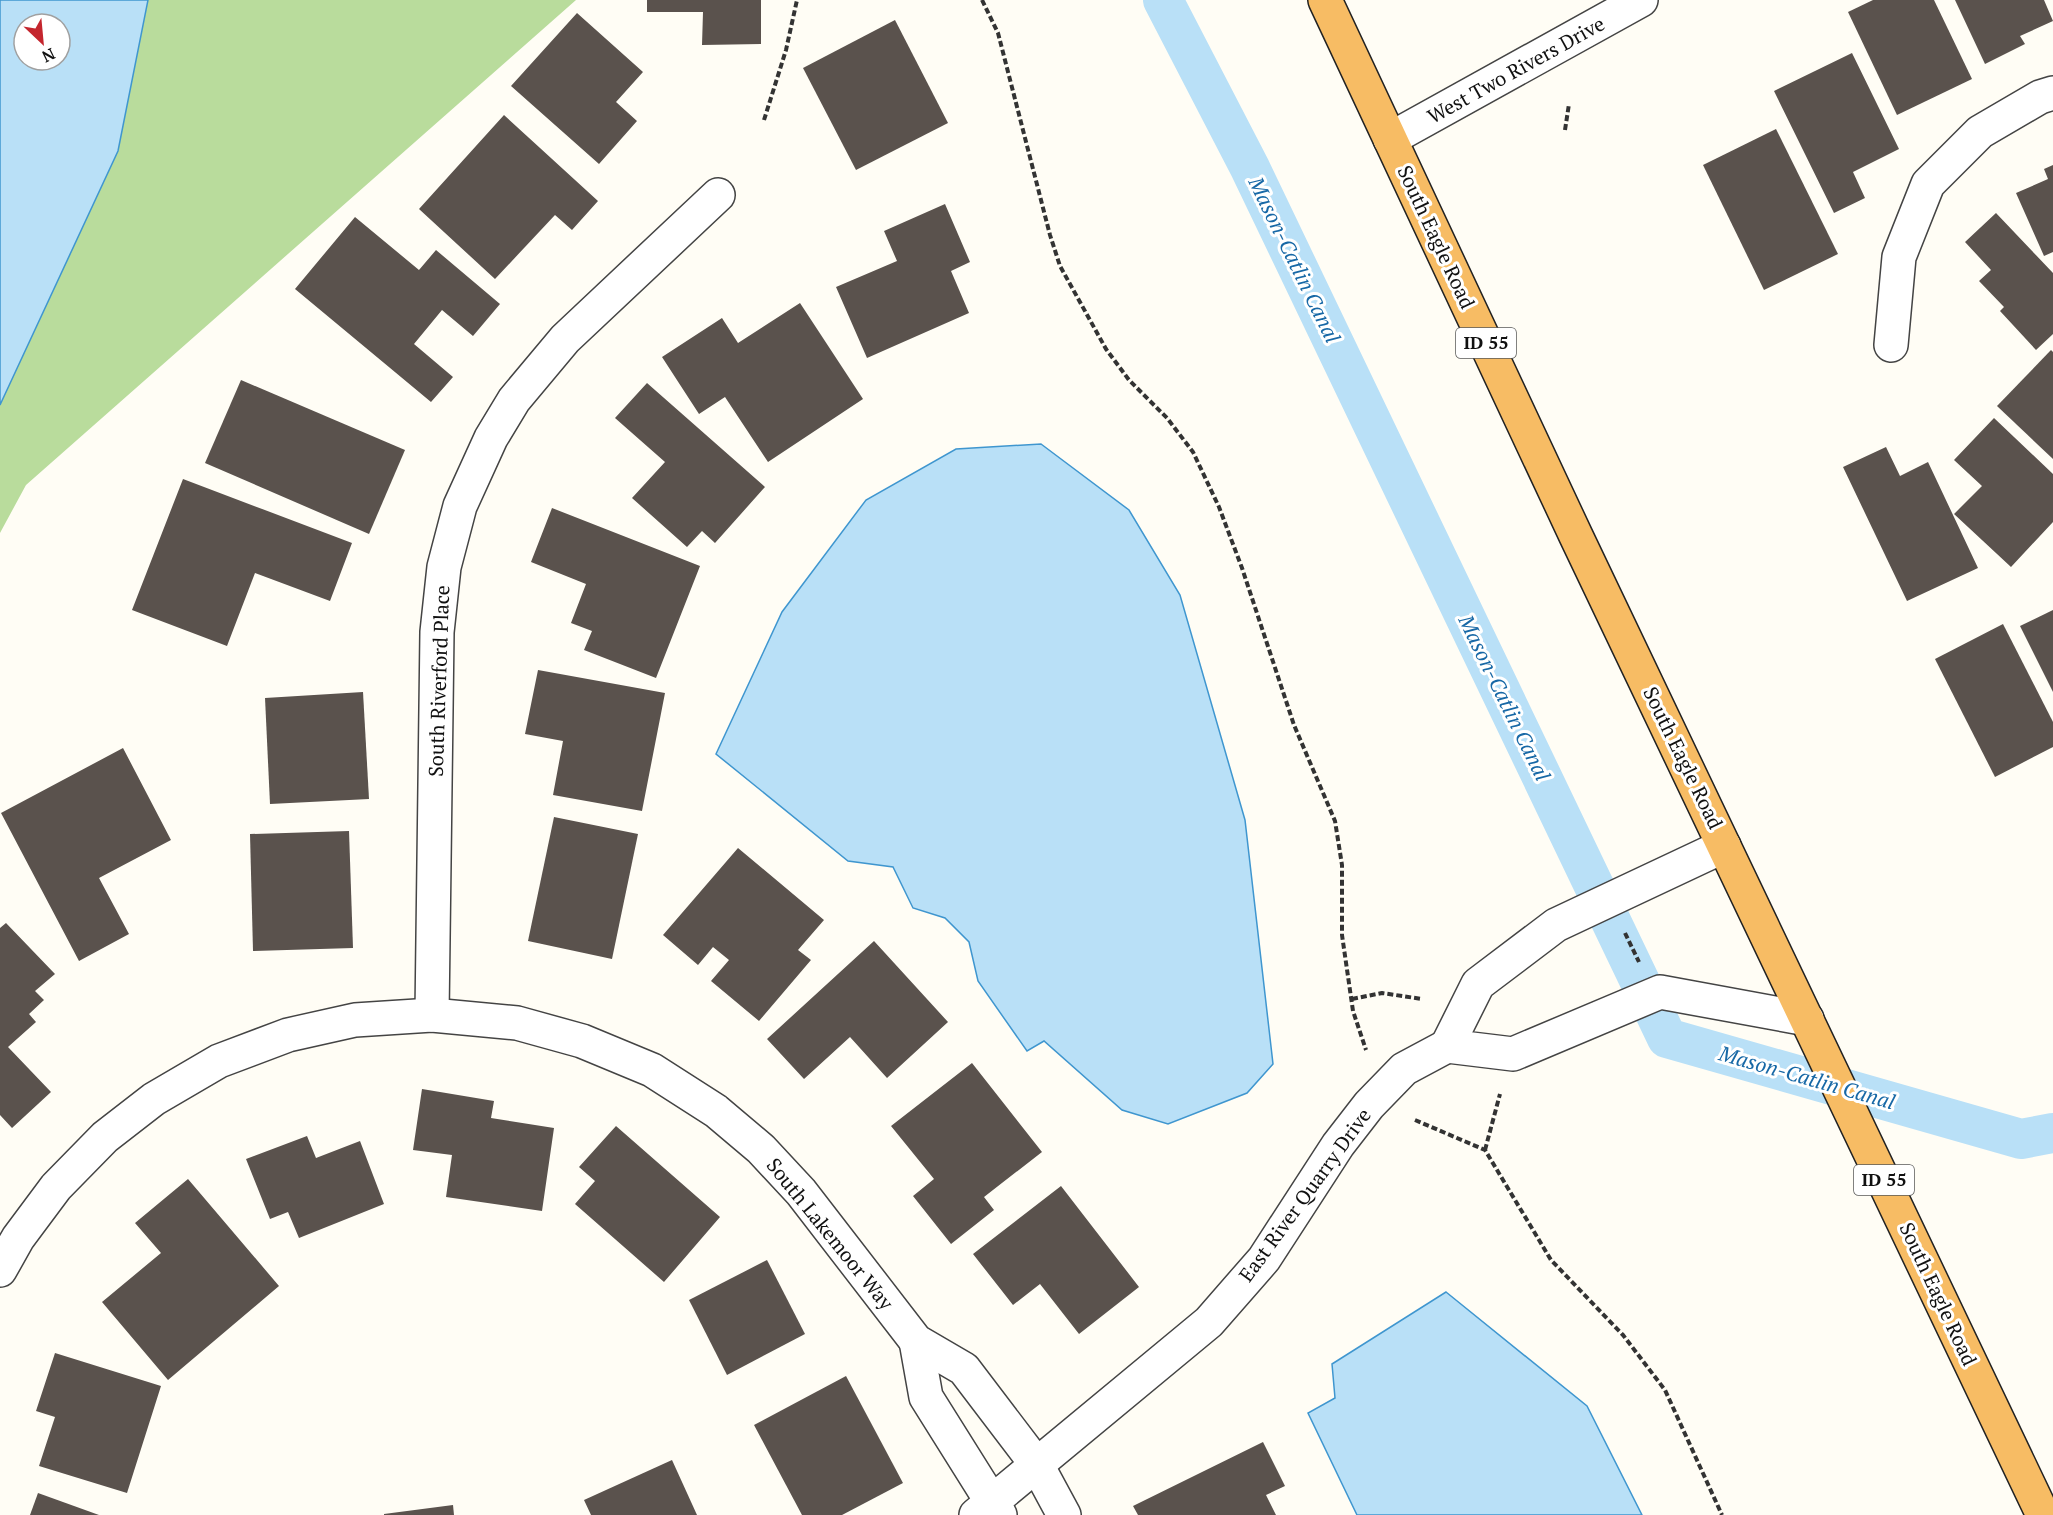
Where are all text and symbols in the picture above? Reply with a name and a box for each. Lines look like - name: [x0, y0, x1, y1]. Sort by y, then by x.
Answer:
- street label: West Two Rivers Drive: [1422, 10, 1609, 129]
- north arrow: [12, 12, 72, 72]
- text: N: [38, 43, 59, 68]
- street label: South Eagle Road: [1391, 161, 1481, 313]
- water label: Mason-Catlin Canal: [1242, 171, 1347, 348]
- road number: ID 55: [1456, 328, 1516, 358]
- street label: South Riverford Place: [422, 585, 455, 777]
- water label: Mason-Catlin Canal: [1452, 609, 1557, 786]
- street label: South Eagle Road: [1637, 682, 1730, 833]
- water label: Mason-Catlin Canal: [1715, 1038, 1899, 1116]
- street label: East River Quarry Drive: [1232, 1102, 1377, 1287]
- street label: South Lakemoor Way: [761, 1152, 901, 1316]
- road number: ID 55: [1854, 1165, 1914, 1195]
- street label: South Eagle Road: [1893, 1218, 1983, 1370]

